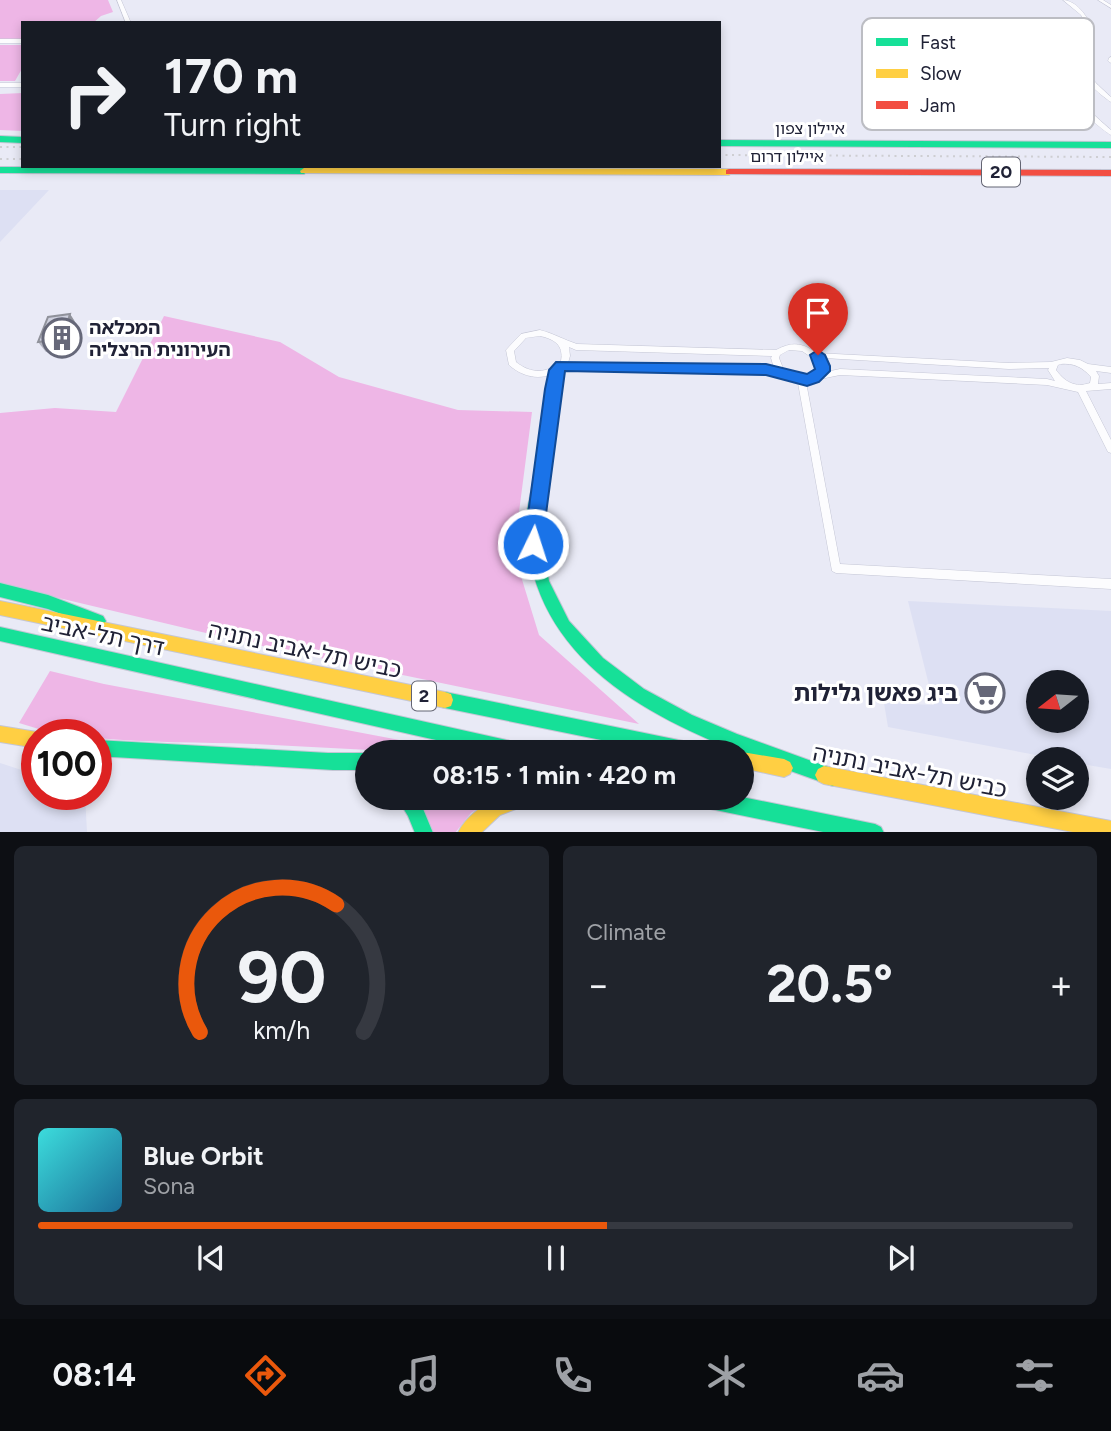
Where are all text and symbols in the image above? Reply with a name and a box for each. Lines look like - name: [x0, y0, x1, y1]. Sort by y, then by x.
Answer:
- legend: [862, 18, 1094, 130]
- text: Fast: [920, 31, 956, 54]
- text: 170 m: [164, 46, 298, 105]
- icon: right: [49, 49, 140, 140]
- text: Slow: [920, 62, 962, 85]
- text: Jam: [920, 94, 956, 117]
- text: Turn right: [164, 106, 302, 144]
- street label: איילון צפון: [775, 119, 845, 138]
- street label: איילון דרום: [750, 147, 824, 166]
- road number: 20: [982, 158, 1020, 187]
- pin: [788, 283, 848, 355]
- icon: arrive: [799, 294, 837, 332]
- place label: המכלאה העירונית הרצליה: [89, 316, 231, 361]
- building icon: המכלאה העירונית הרצליה: [41, 317, 83, 359]
- position arrow: [496, 507, 570, 581]
- street label: דרך תל-אביב: [39, 608, 167, 662]
- street label: כביש תל-אביב נתניה: [206, 616, 404, 684]
- north arrow: [1026, 670, 1088, 733]
- map controls: [1026, 670, 1089, 810]
- supermarket icon: ביג פאשן גלילות: [964, 672, 1006, 714]
- place label: ביג פאשן גלילות: [794, 679, 958, 707]
- road number: 2: [412, 682, 436, 710]
- speed limit sign: 100: [21, 719, 112, 810]
- street label: כביש תל-אביב נתניה: [811, 738, 1009, 804]
- button: layers: [1026, 747, 1089, 810]
- text: 08:15 · 1 min · 420 m: [433, 759, 676, 791]
- text: Climate: [587, 918, 666, 946]
- text: 90: [237, 933, 326, 1020]
- text: 20.5°: [766, 953, 893, 1015]
- text: −: [587, 962, 610, 1008]
- text: +: [1049, 962, 1073, 1008]
- text: km/h: [253, 1014, 310, 1044]
- text: Blue Orbit: [143, 1140, 264, 1172]
- text: Sona: [143, 1172, 195, 1200]
- icon: previous: [192, 1239, 230, 1277]
- icon: pause: [537, 1239, 575, 1277]
- icon: next: [882, 1239, 920, 1277]
- icon: directions: [241, 1351, 290, 1400]
- icon: music: [395, 1351, 444, 1400]
- icon: phone: [548, 1351, 597, 1400]
- icon: climate: [702, 1351, 751, 1400]
- icon: car: [856, 1351, 905, 1400]
- icon: filters: [1010, 1351, 1059, 1400]
- text: 08:14: [52, 1356, 136, 1394]

